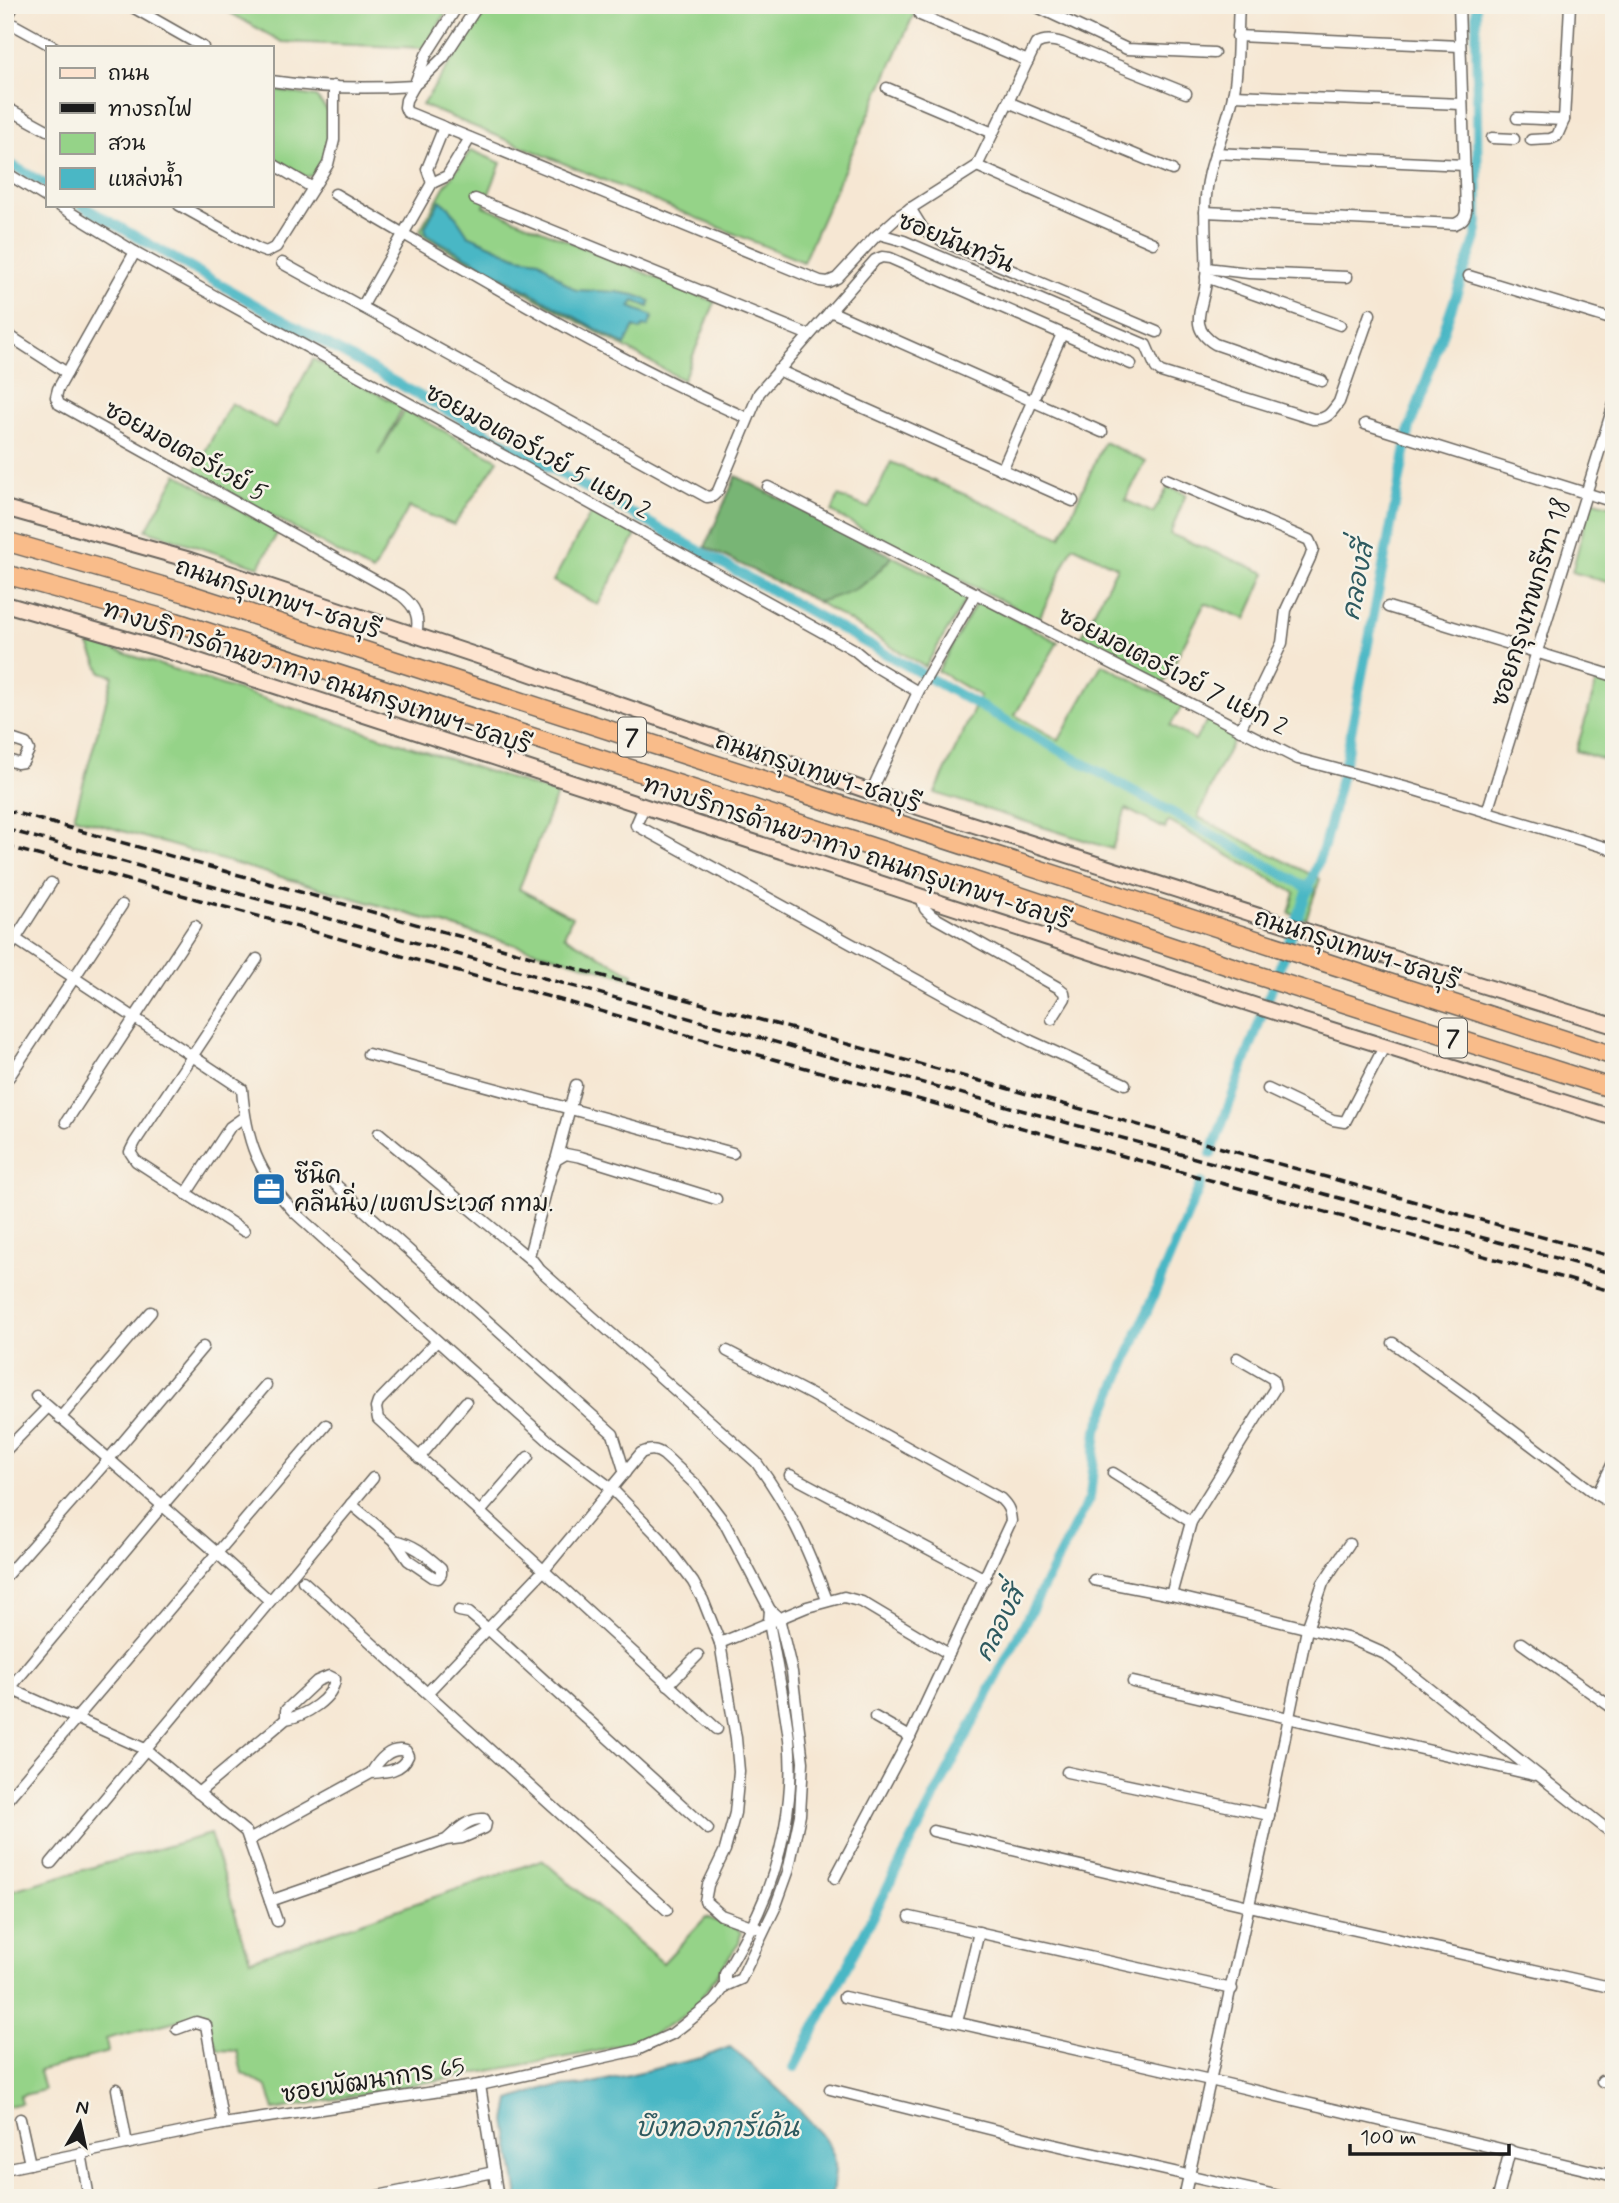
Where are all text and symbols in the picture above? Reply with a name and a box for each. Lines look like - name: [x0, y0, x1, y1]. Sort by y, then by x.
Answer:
- legend: [46, 46, 273, 206]
- text: ถนน: [108, 60, 149, 88]
- text: ทางรถไฟ: [108, 96, 193, 124]
- text: สวน: [108, 130, 145, 158]
- text: แหล่งน้ำ: [108, 160, 183, 194]
- street label: ซอยนันทวัน: [893, 206, 1018, 281]
- street label: ซอยมอเตอร์เวย์ 5 แยก 2: [419, 376, 657, 527]
- street label: ซอยมอเตอร์เวย์ 5: [98, 393, 273, 510]
- street label: ซอยกรุงเทพกรีฑา 18: [1484, 494, 1579, 711]
- water label: คลองสี่: [1326, 530, 1385, 623]
- street label: ถนนกรุงเทพฯ-ชลบุรี: [171, 551, 385, 648]
- street label: ทางบริการด้านขวาทาง ถนนกรุงเทพฯ-ชลบุรี: [98, 593, 535, 763]
- street label: ซอยมอเตอร์เวย์ 7 แยก 2: [1052, 599, 1293, 744]
- road number: 7: [618, 718, 646, 757]
- street label: ถนนกรุงเทพฯ-ชลบุรี: [711, 725, 925, 822]
- street label: ทางบริการด้านขวาทาง ถนนกรุงเทพฯ-ชลบุรี: [638, 768, 1075, 938]
- street label: ถนนกรุงเทพฯ-ชลบุรี: [1250, 902, 1464, 999]
- road number: 7: [1439, 1018, 1467, 1058]
- place label: ซีนิค คลีนนิ่ง/เขตประเวศ กทม.: [294, 1160, 554, 1220]
- office icon: ซีนิค คลีนนิ่ง/เขตประเวศ กทม.: [250, 1170, 288, 1208]
- water label: คลองสี่: [960, 1571, 1037, 1668]
- street label: ซอยพัฒนาการ 65: [279, 2052, 467, 2111]
- north arrow: [46, 2088, 116, 2158]
- text: N: [74, 2094, 91, 2121]
- water label: บึงทองการ์เด้น: [635, 2110, 799, 2146]
- scale bar: [1350, 2112, 1509, 2156]
- text: 100 m: [1360, 2124, 1416, 2152]

